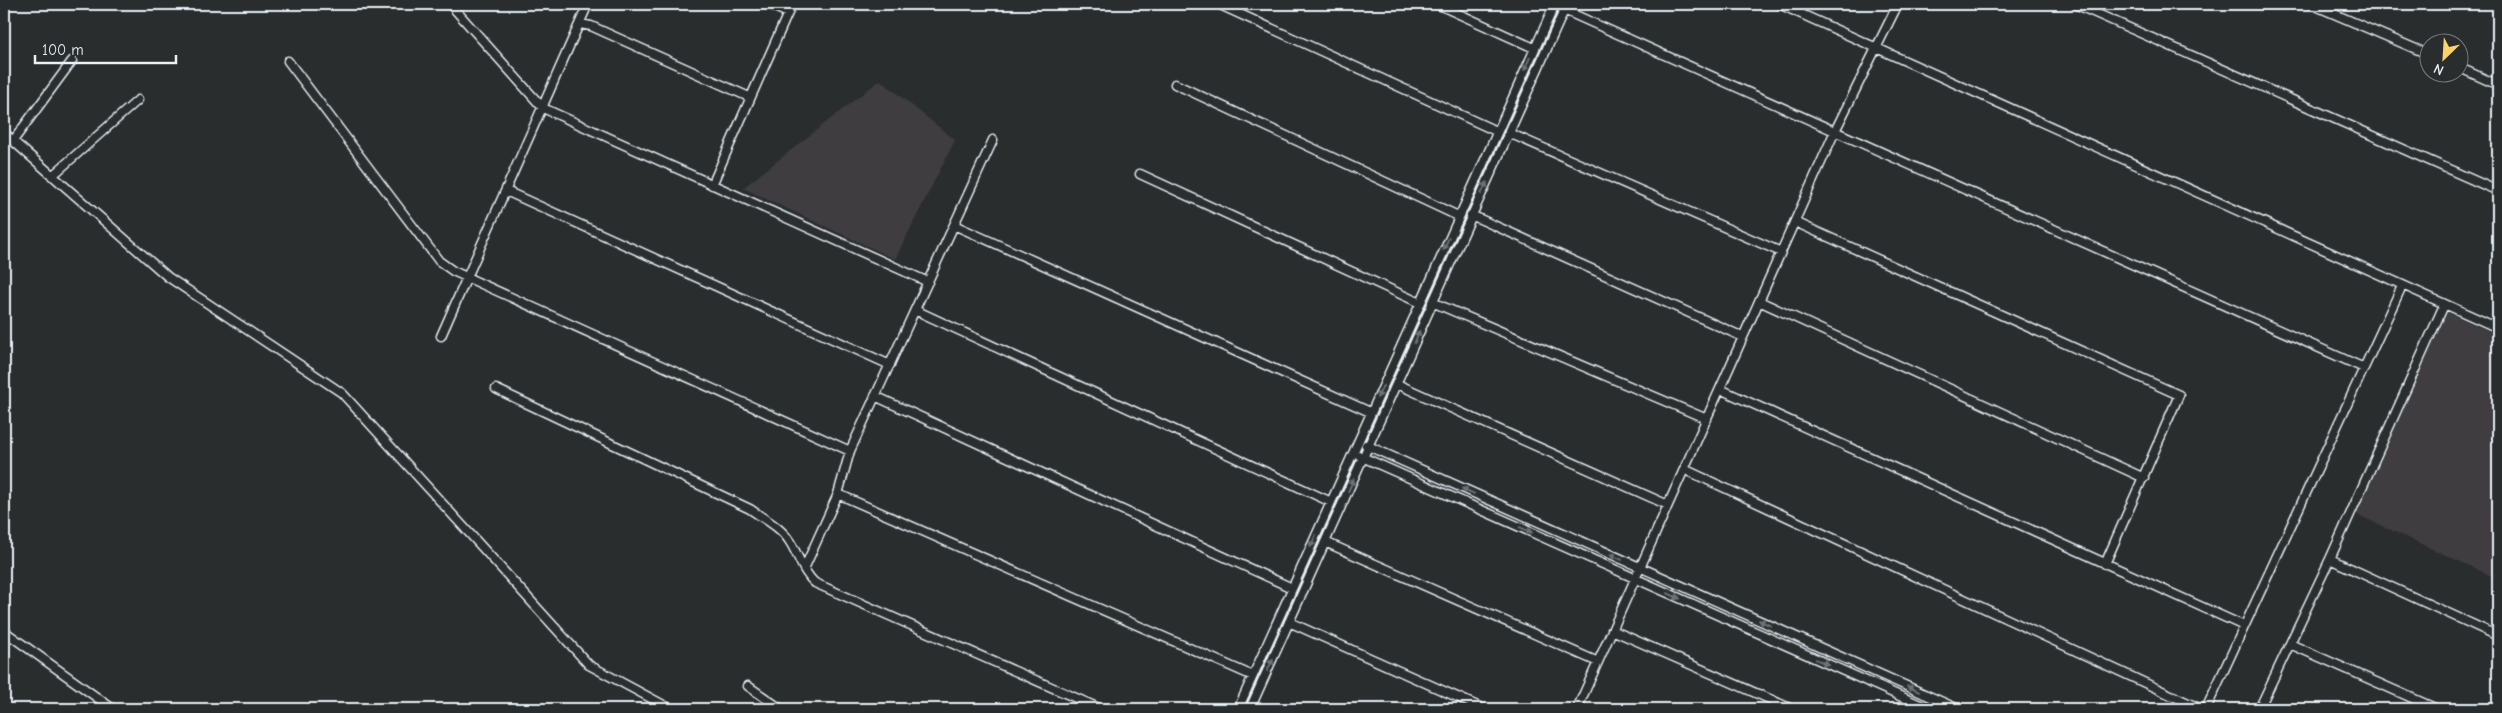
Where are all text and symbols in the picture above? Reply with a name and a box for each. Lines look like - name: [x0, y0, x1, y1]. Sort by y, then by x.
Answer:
- scale bar: [35, 32, 176, 64]
- north arrow: [2420, 32, 2470, 82]
- text: 100 m: [42, 41, 84, 59]
- one-way arrow: [1522, 57, 1530, 71]
- text: N: [2431, 60, 2446, 79]
- one-way arrow: [1480, 181, 1488, 195]
- one-way arrow: [1442, 237, 1450, 251]
- one-way arrow: [1414, 329, 1422, 344]
- one-way arrow: [1375, 385, 1383, 399]
- one-way arrow: [1348, 478, 1356, 492]
- one-way arrow: [1461, 486, 1475, 494]
- one-way arrow: [1519, 526, 1533, 534]
- one-way arrow: [1309, 534, 1317, 548]
- one-way arrow: [1609, 552, 1624, 561]
- one-way arrow: [1667, 592, 1681, 600]
- one-way arrow: [1758, 619, 1772, 627]
- one-way arrow: [1266, 658, 1274, 672]
- one-way arrow: [1815, 658, 1829, 666]
- one-way arrow: [1906, 685, 1920, 693]

